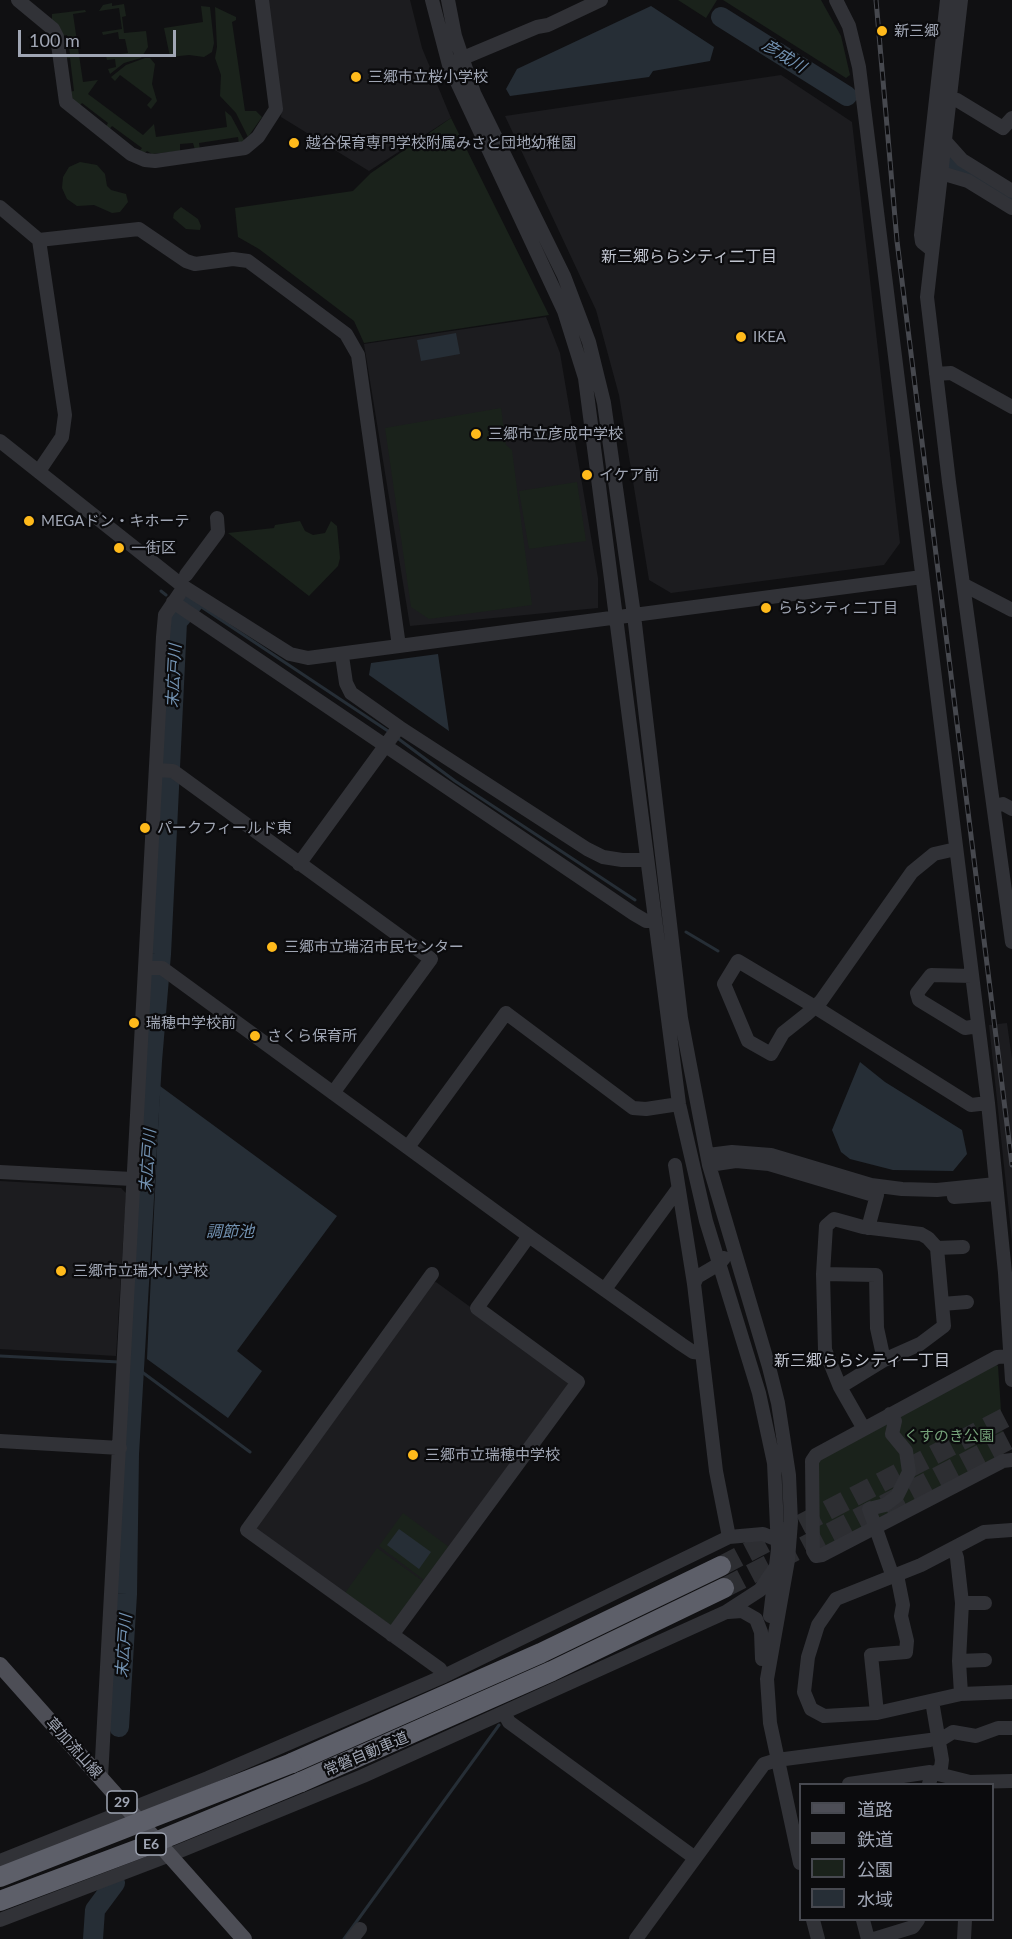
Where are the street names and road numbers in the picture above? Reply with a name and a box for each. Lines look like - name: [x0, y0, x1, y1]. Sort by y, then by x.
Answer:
- street label: 草加流山線: [42, 1714, 106, 1782]
- street label: 常磐自動車道: [321, 1728, 411, 1780]
- road number: 29: [107, 1791, 137, 1813]
- road number: E6: [136, 1833, 166, 1855]

